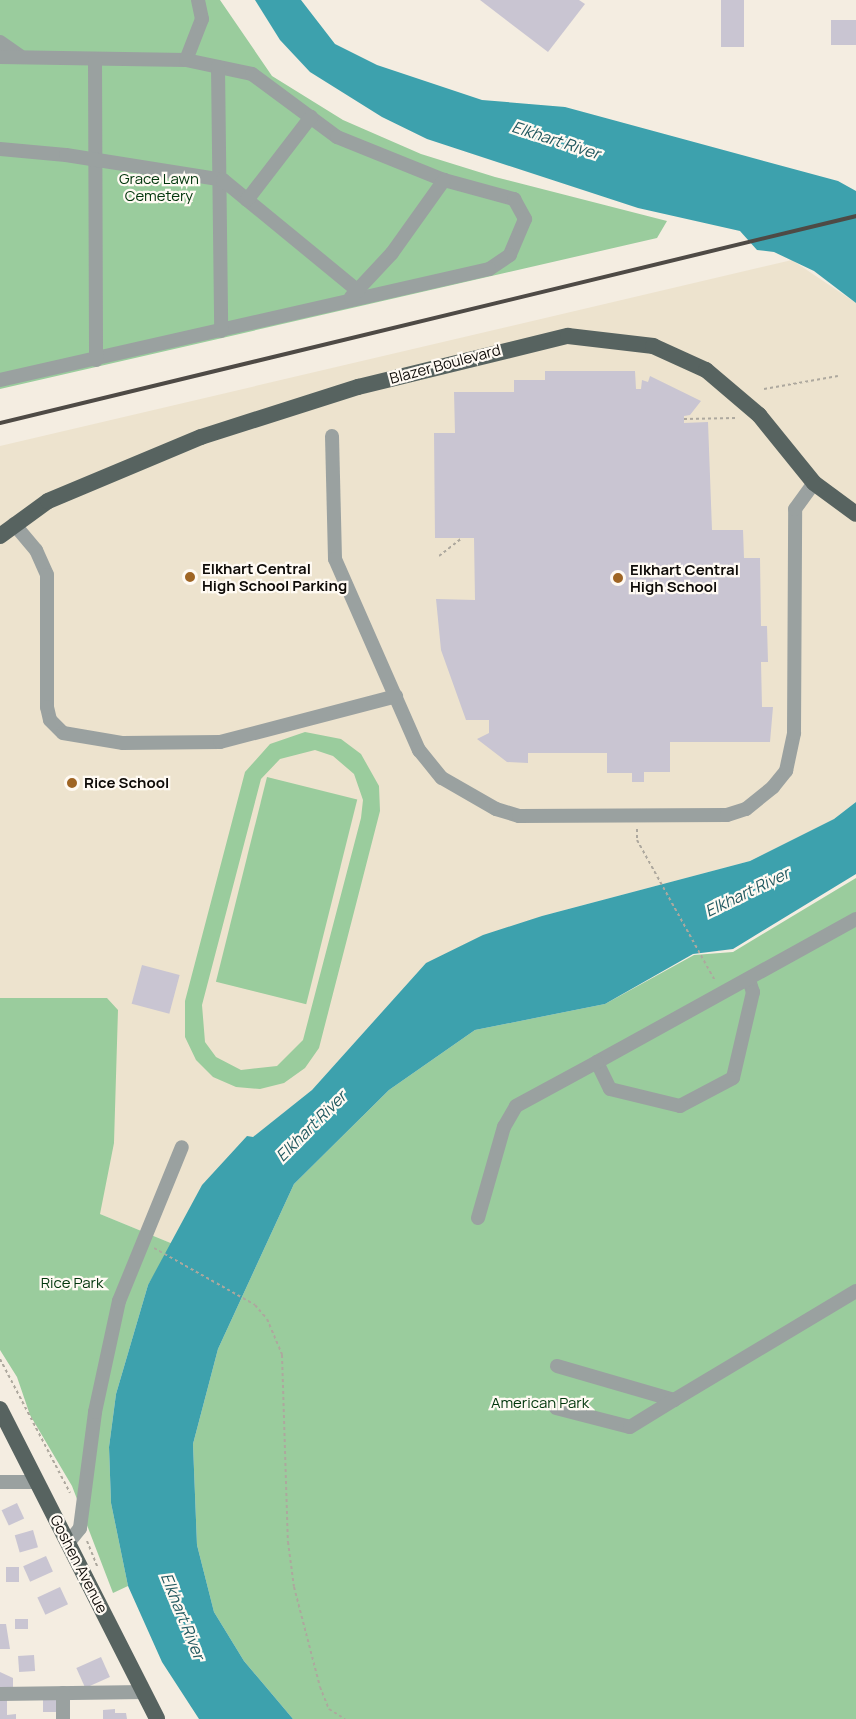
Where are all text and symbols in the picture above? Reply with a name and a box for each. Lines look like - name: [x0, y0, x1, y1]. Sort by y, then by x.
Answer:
- water label: Elkhart River: [510, 117, 602, 163]
- park label: Grace Lawn Cemetery: [119, 169, 199, 204]
- street label: Blazer Boulevard: [388, 341, 502, 387]
- place label: Elkhart Central High School Parking: [202, 559, 347, 594]
- place label: Elkhart Central High School: [630, 560, 739, 595]
- marker: Elkhart Central High School Parking: [183, 570, 197, 584]
- marker: Elkhart Central High School: [611, 571, 625, 585]
- place label: Rice School: [84, 774, 169, 792]
- marker: Rice School: [65, 776, 79, 790]
- water label: Elkhart River: [702, 863, 792, 921]
- water label: Elkhart River: [272, 1087, 350, 1165]
- park label: Rice Park: [41, 1274, 103, 1292]
- park label: American Park: [491, 1394, 589, 1412]
- street label: Goshen Avenue: [46, 1512, 112, 1616]
- water label: Elkhart River: [157, 1570, 209, 1662]

